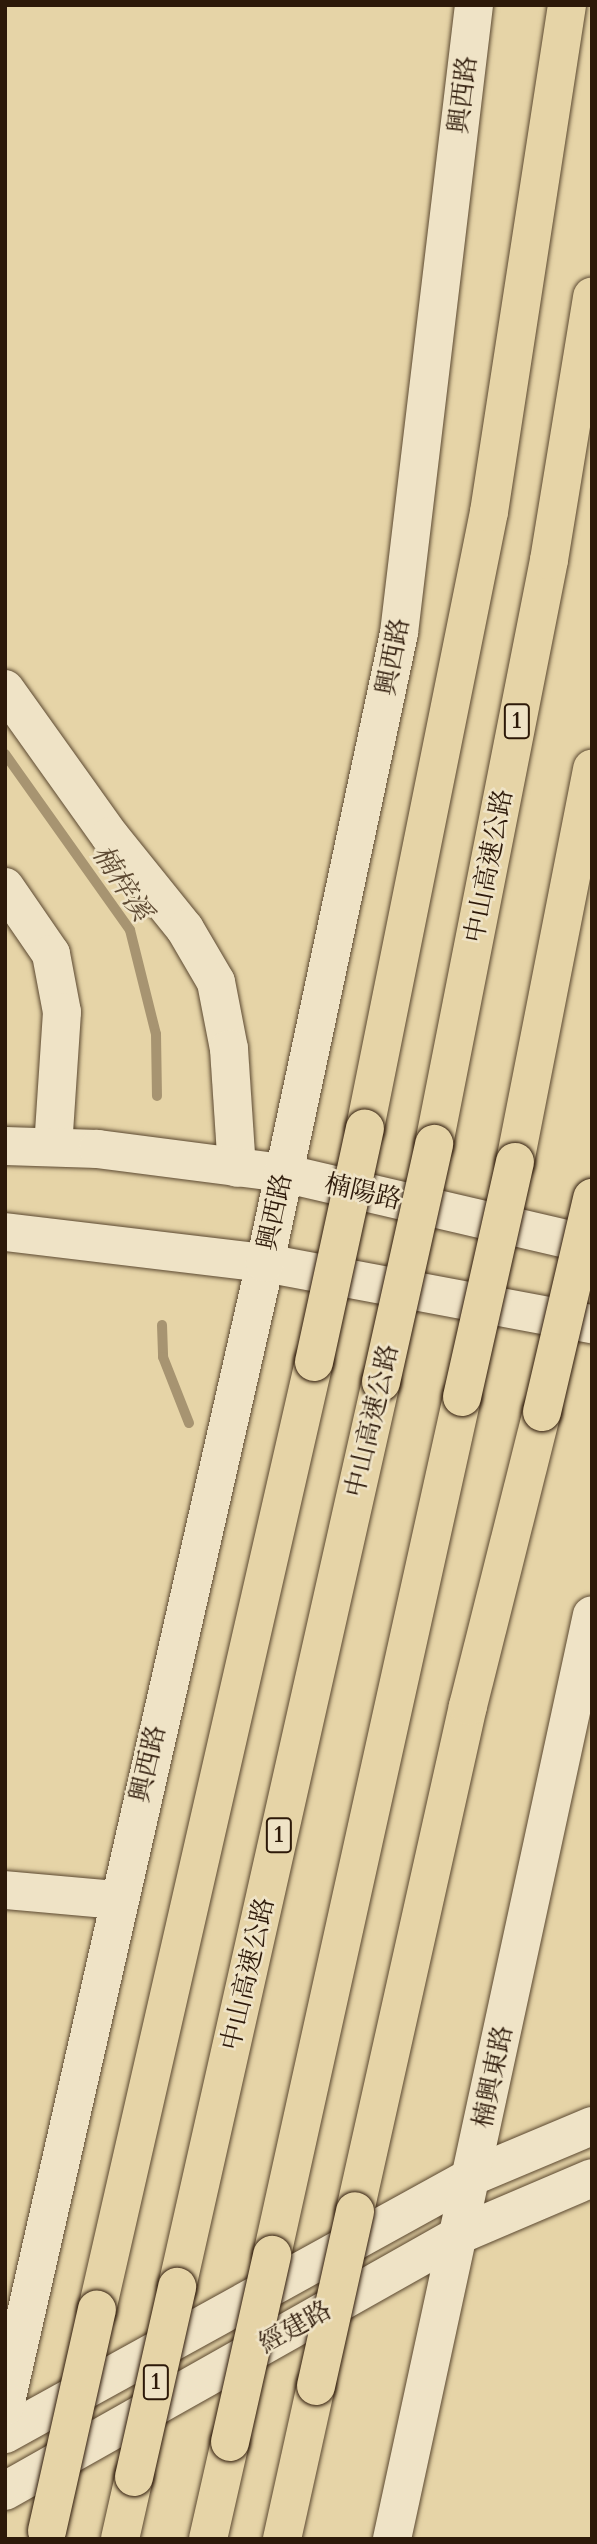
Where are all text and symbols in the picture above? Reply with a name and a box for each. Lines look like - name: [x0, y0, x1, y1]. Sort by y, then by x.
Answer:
- street label: 興西路: [443, 54, 483, 136]
- street label: 興西路: [370, 616, 416, 698]
- road number: 1: [503, 700, 531, 742]
- street label: 中山高速公路: [459, 786, 519, 946]
- water label: 楠梓溪: [85, 839, 159, 927]
- street label: 楠陽路: [321, 1168, 405, 1216]
- street label: 興西路: [252, 1171, 298, 1253]
- street label: 中山高速公路: [339, 1341, 405, 1501]
- street label: 興西路: [124, 1722, 172, 1806]
- road number: 1: [265, 1814, 293, 1856]
- street label: 中山高速公路: [215, 1894, 281, 2054]
- street label: 楠興東路: [467, 2023, 519, 2131]
- street label: 經建路: [253, 2294, 337, 2360]
- road number: 1: [142, 2362, 170, 2402]

